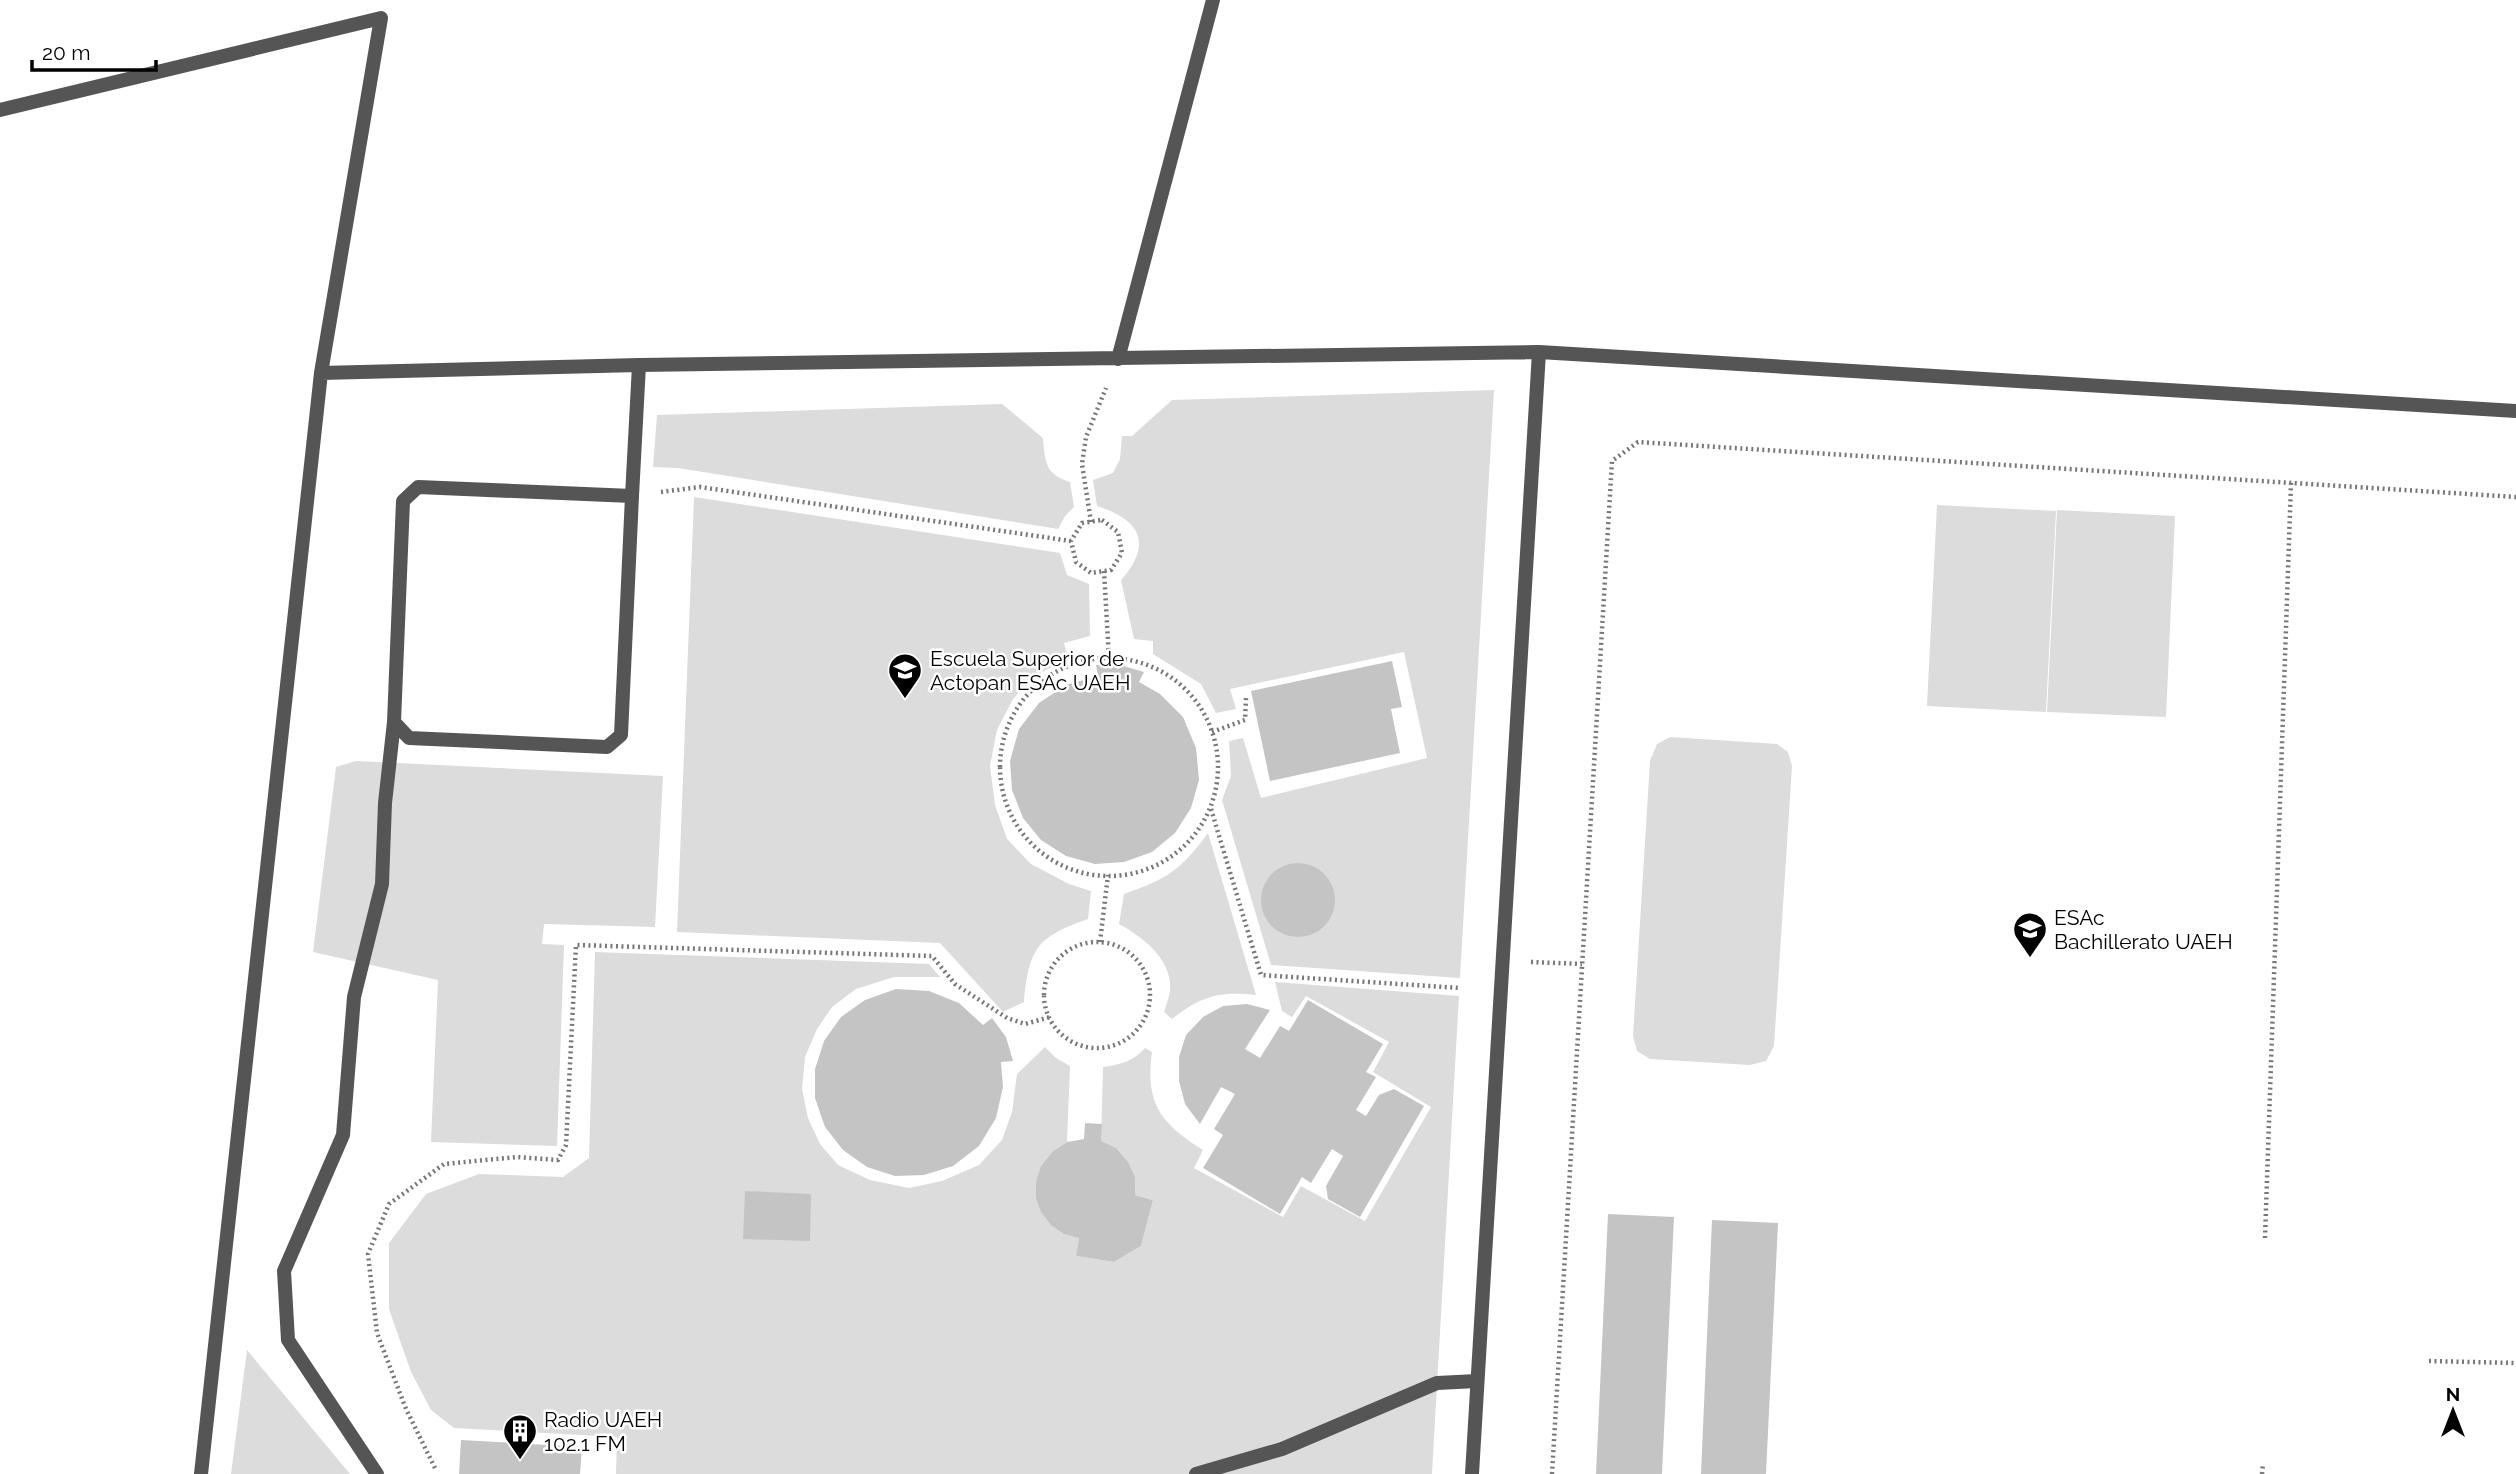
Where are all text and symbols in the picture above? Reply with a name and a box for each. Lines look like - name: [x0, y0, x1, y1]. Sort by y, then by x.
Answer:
- scale bar: [32, 28, 156, 72]
- text: 20 m: [42, 40, 90, 65]
- place label: Escuela Superior de Actopan ESAc UAEH: [930, 646, 1130, 695]
- school or university icon: Escuela Superior de Actopan ESAc UAEH: [886, 651, 924, 700]
- place label: ESAc Bachillerato UAEH: [2054, 905, 2233, 954]
- school or university icon: ESAc Bachillerato UAEH: [2011, 910, 2049, 959]
- north arrow: [2418, 1376, 2488, 1446]
- text: N: [2446, 1383, 2460, 1405]
- place label: Radio UAEH 102.1 FM: [544, 1407, 662, 1456]
- building icon: Radio UAEH 102.1 FM: [501, 1412, 539, 1461]

